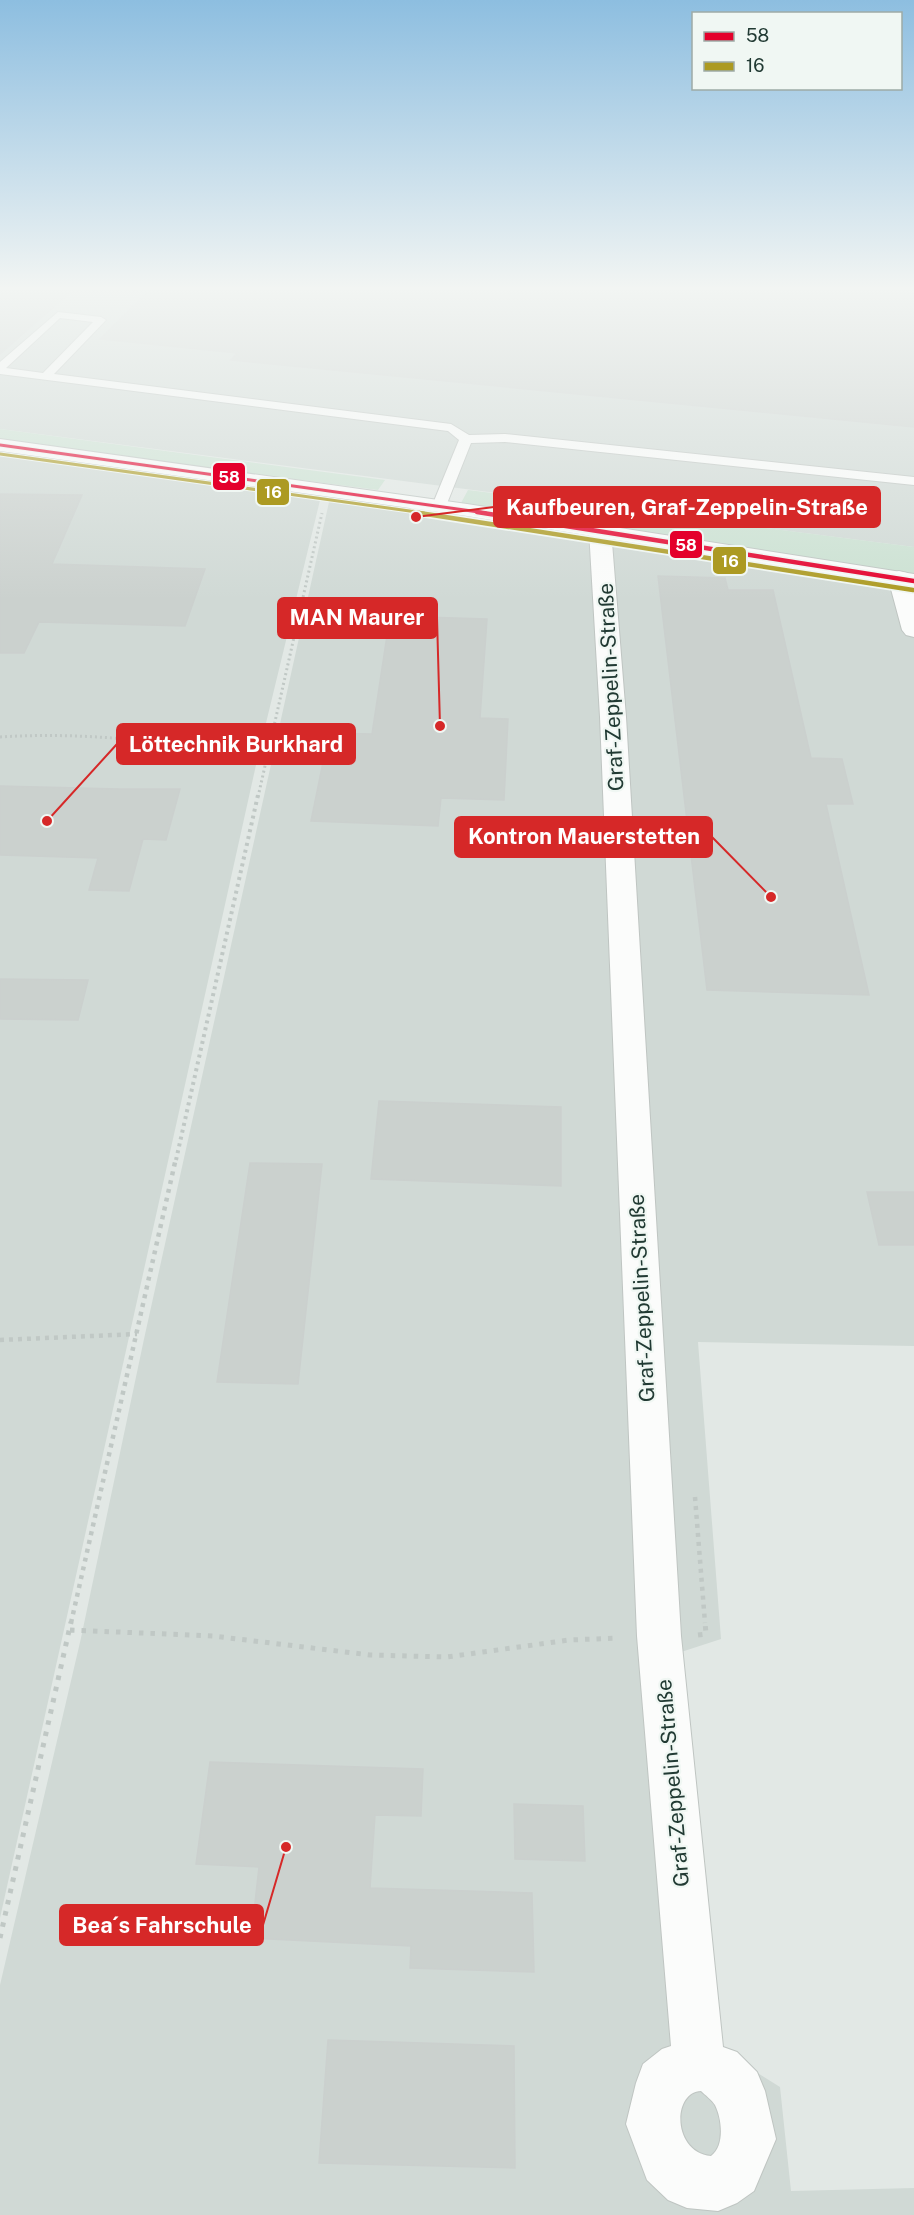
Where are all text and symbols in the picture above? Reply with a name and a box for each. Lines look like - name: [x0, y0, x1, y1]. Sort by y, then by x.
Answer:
- legend: [692, 12, 902, 90]
- text: 58: [746, 25, 769, 46]
- text: 16: [746, 55, 765, 76]
- line badge: 58: [212, 462, 246, 491]
- text: 58: [218, 468, 240, 487]
- line badge: 16: [256, 478, 290, 506]
- text: 16: [264, 483, 282, 502]
- callout: Kaufbeuren, Graf-Zeppelin-Straße: [494, 487, 880, 527]
- text: Kaufbeuren, Graf-Zeppelin-Straße: [506, 494, 868, 520]
- line badge: 58: [669, 530, 703, 559]
- text: 58: [675, 536, 697, 555]
- line badge: 16: [712, 546, 747, 575]
- text: 16: [721, 552, 739, 571]
- street label: Graf-Zeppelin-Straße: [593, 582, 628, 792]
- callout: MAN Maurer: [278, 598, 437, 638]
- text: MAN Maurer: [290, 604, 424, 630]
- callout: Löttechnik Burkhard: [117, 724, 355, 764]
- text: Löttechnik Burkhard: [129, 731, 343, 757]
- callout: Kontron Mauerstetten: [455, 817, 712, 857]
- text: Kontron Mauerstetten: [468, 823, 700, 849]
- street label: Graf-Zeppelin-Straße: [624, 1193, 659, 1403]
- street label: Graf-Zeppelin-Straße: [651, 1678, 694, 1888]
- callout: Bea´s Fahrschule: [60, 1905, 263, 1945]
- text: Bea´s Fahrschule: [72, 1912, 252, 1938]

